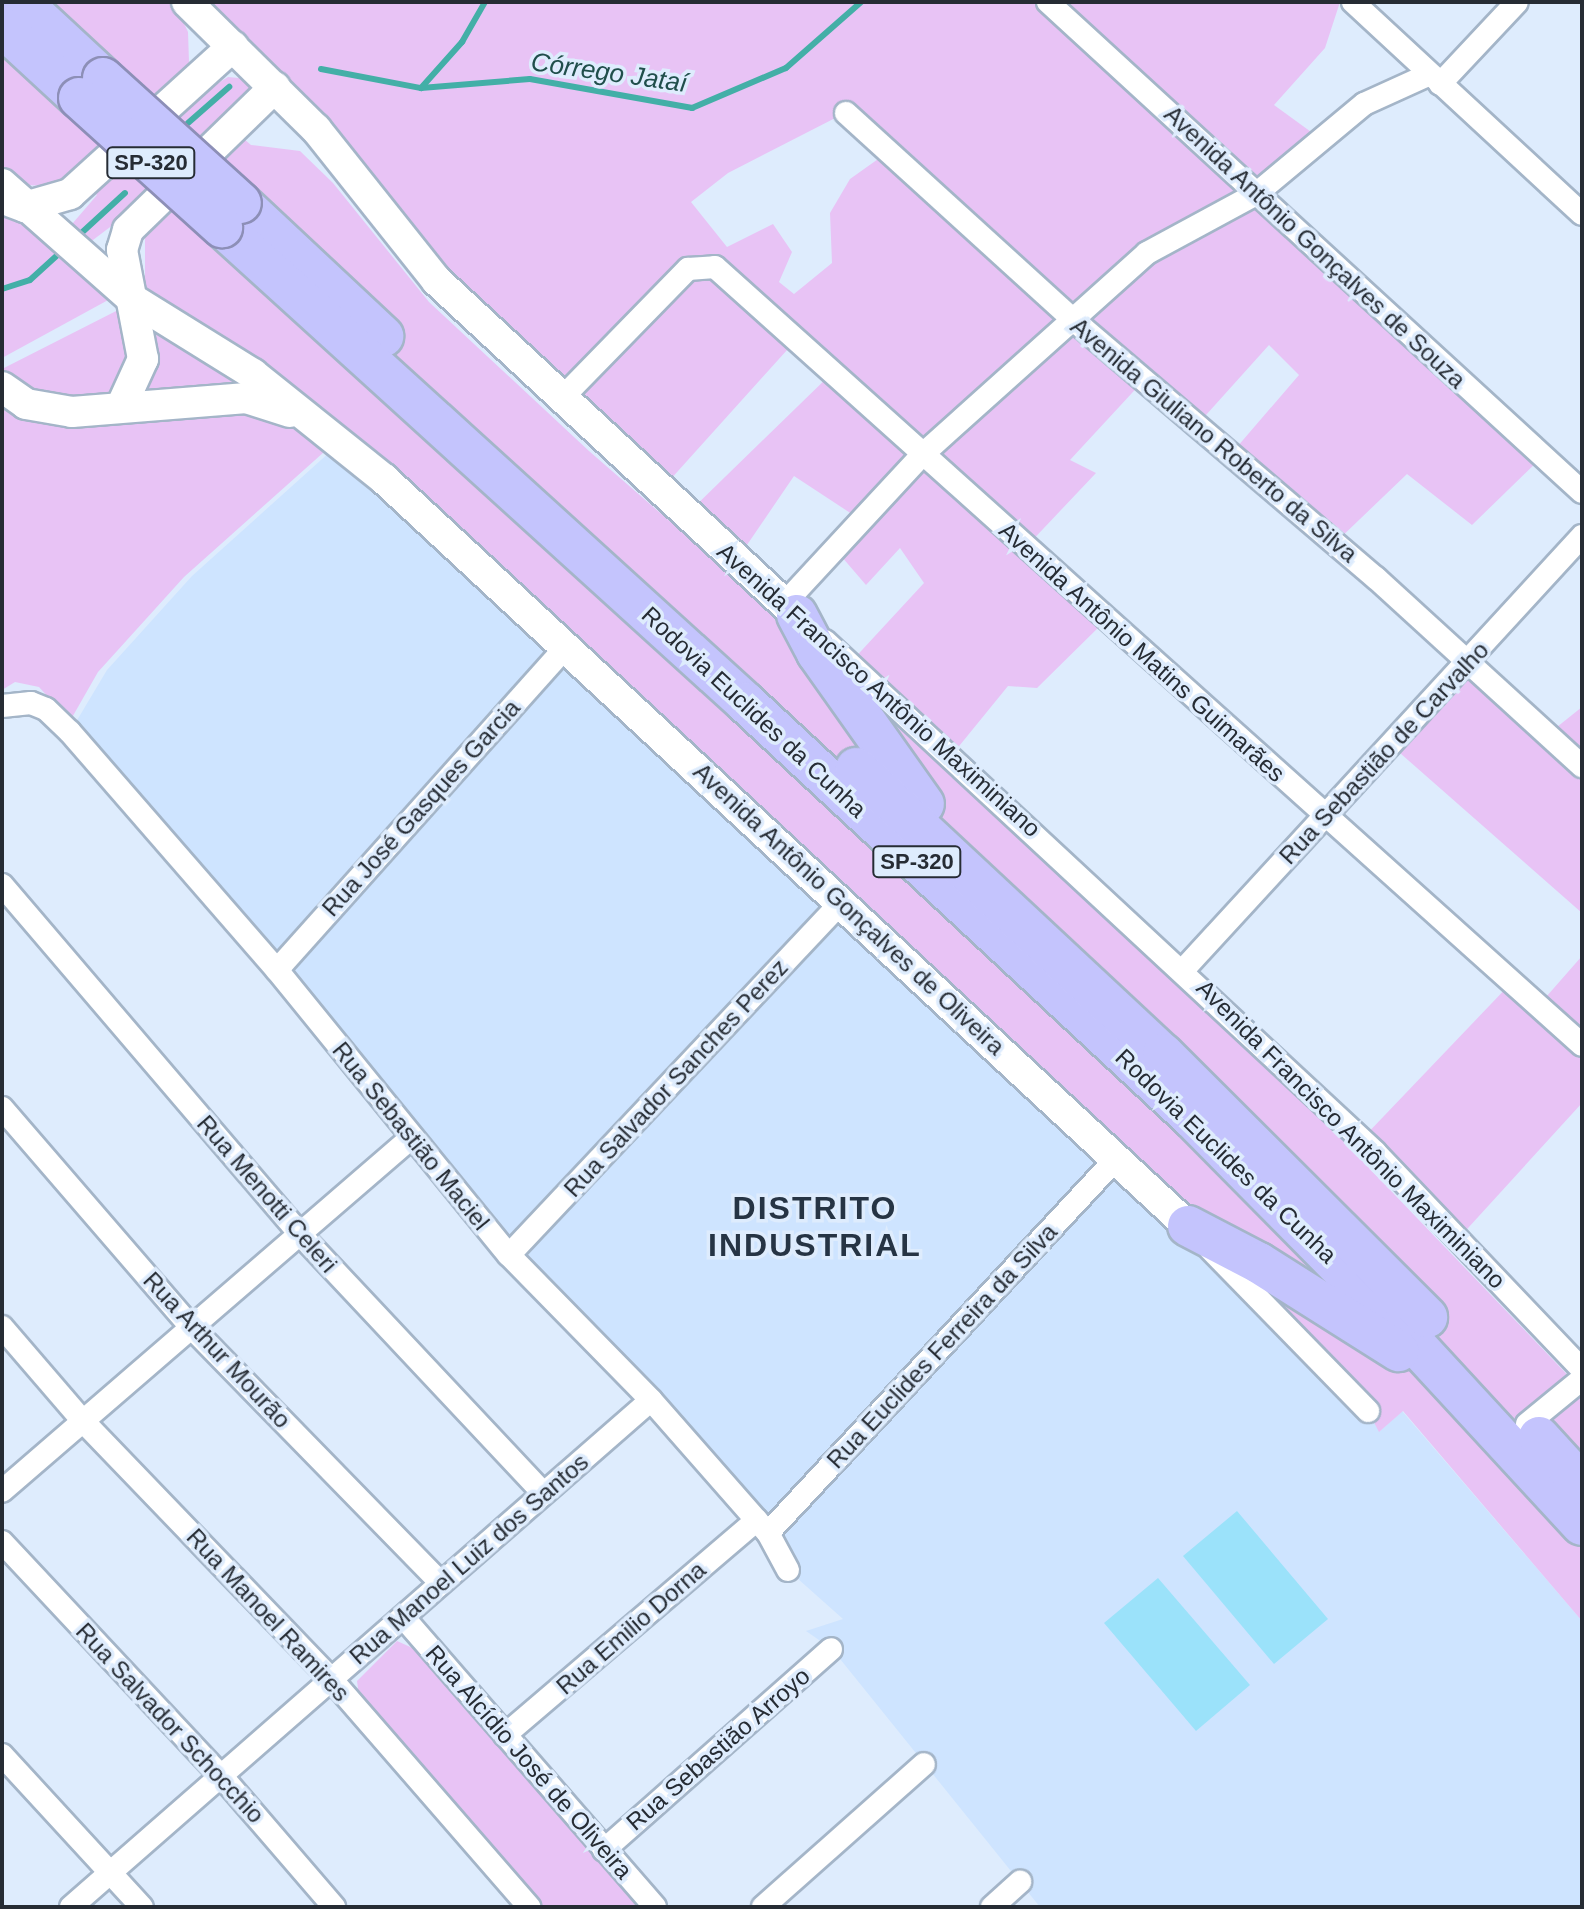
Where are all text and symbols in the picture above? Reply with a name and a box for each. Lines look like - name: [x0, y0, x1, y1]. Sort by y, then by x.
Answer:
- water label: Córrego Jataí: [529, 47, 689, 99]
- street label: Avenida Antônio Gonçalves de Souza: [1158, 99, 1472, 395]
- road number: SP-320: [105, 145, 197, 181]
- street label: Avenida Giuliano Roberto da Silva: [1065, 312, 1363, 568]
- street label: Avenida Antônio Matins Guimarães: [993, 516, 1291, 788]
- street label: Avenida Francisco Antônio Maximiniano: [711, 537, 1047, 843]
- street label: Rodovia Euclides da Cunha: [636, 600, 872, 824]
- street label: Rua Sebastião de Carvalho: [1273, 636, 1495, 870]
- street label: Rua José Gasques Garcia: [316, 694, 526, 922]
- street label: Avenida Antônio Gonçalves de Oliveira: [687, 757, 1011, 1061]
- road number: SP-320: [871, 844, 963, 880]
- street label: Rua Salvador Sanches Perez: [558, 953, 794, 1203]
- street label: Avenida Francisco Antônio Maximiniano: [1190, 973, 1512, 1295]
- street label: Rua Sebastião Maciel: [326, 1036, 496, 1236]
- street label: Rodovia Euclides da Cunha: [1109, 1043, 1343, 1269]
- street label: Rua Menotti Celeri: [191, 1110, 343, 1278]
- district label: DISTRITO INDUSTRIAL: [708, 1190, 922, 1265]
- street label: Rua Euclides Ferreira da Silva: [821, 1218, 1063, 1474]
- street label: Rua Arthur Mourão: [137, 1266, 297, 1434]
- street label: Rua Manoel Luiz dos Santos: [344, 1447, 594, 1671]
- street label: Rua Manoel Ramires: [181, 1523, 355, 1707]
- street label: Rua Emilio Dorna: [551, 1555, 711, 1701]
- street label: Rua Salvador Schocchio: [70, 1617, 270, 1829]
- street label: Rua Alcídio José de Oliveira: [419, 1639, 639, 1885]
- street label: Rua Sebastião Arroyo: [620, 1661, 816, 1837]

